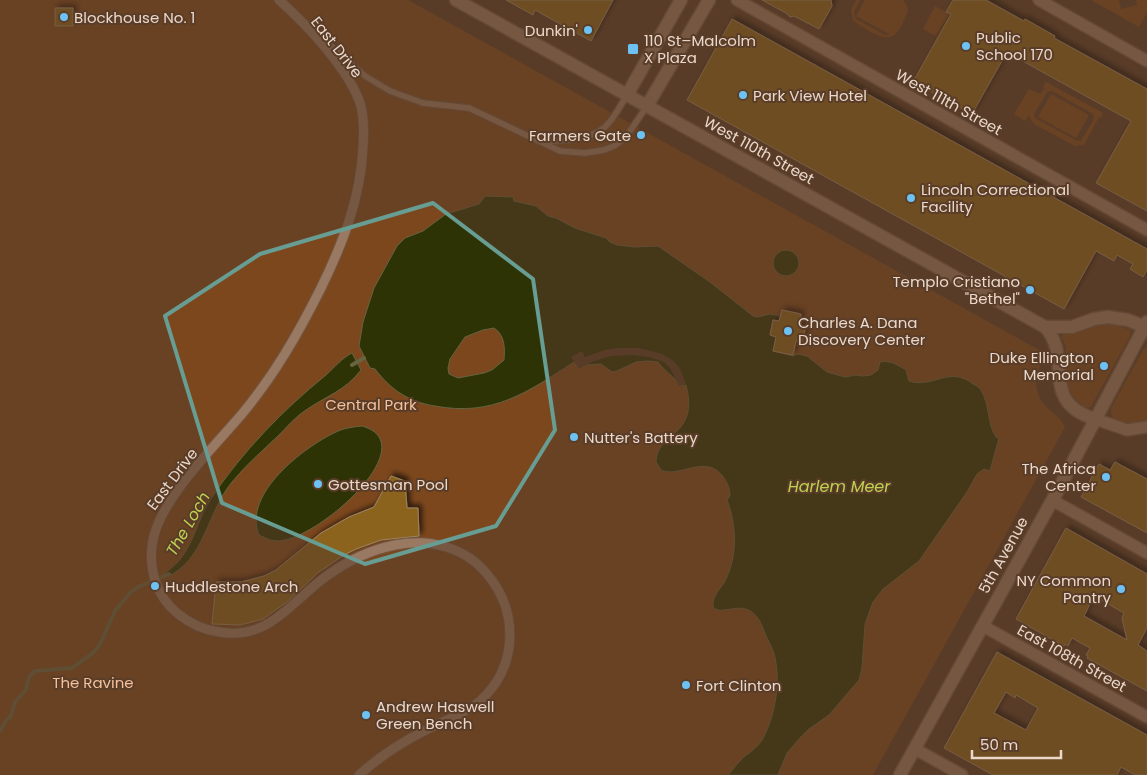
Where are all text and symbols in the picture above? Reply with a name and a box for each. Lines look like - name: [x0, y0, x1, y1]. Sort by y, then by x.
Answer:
- place label: Blockhouse No. 1: [74, 7, 195, 28]
- marker: Blockhouse No. 1: [58, 11, 70, 23]
- street label: East Drive: [306, 12, 368, 82]
- place label: Dunkin': [525, 20, 578, 41]
- marker: Dunkin': [582, 24, 594, 36]
- place label: Public School 170: [976, 27, 1053, 65]
- place label: 110 St–Malcolm X Plaza: [644, 30, 756, 68]
- marker: Public School 170: [960, 40, 972, 52]
- marker: 110 St–Malcolm X Plaza: [626, 42, 640, 56]
- street label: West 111th Street: [892, 64, 1006, 140]
- place label: Park View Hotel: [753, 85, 867, 106]
- marker: Park View Hotel: [737, 89, 749, 101]
- street label: West 110th Street: [700, 111, 818, 189]
- place label: Farmers Gate: [529, 125, 631, 146]
- marker: Farmers Gate: [635, 129, 647, 141]
- place label: Lincoln Correctional Facility: [921, 179, 1070, 217]
- marker: Lincoln Correctional Facility: [905, 192, 917, 204]
- place label: Templo Cristiano "Bethel": [893, 271, 1020, 309]
- marker: Templo Cristiano "Bethel": [1024, 284, 1036, 296]
- place label: Charles A. Dana Discovery Center: [798, 312, 926, 350]
- marker: Charles A. Dana Discovery Center: [782, 325, 794, 337]
- place label: Duke Ellington Memorial: [990, 347, 1094, 385]
- marker: Duke Ellington Memorial: [1098, 360, 1110, 372]
- park label: Central Park: [325, 394, 417, 415]
- place label: Nutter's Battery: [584, 427, 698, 448]
- marker: Nutter's Battery: [568, 431, 580, 443]
- street label: East Drive: [142, 444, 202, 514]
- place label: The Africa Center: [1021, 458, 1096, 496]
- marker: The Africa Center: [1100, 471, 1112, 483]
- place label: Gottesman Pool: [328, 474, 448, 495]
- water label: Harlem Meer: [788, 475, 891, 498]
- marker: Gottesman Pool: [312, 478, 324, 490]
- water label: The Loch: [160, 488, 216, 560]
- street label: 5th Avenue: [973, 513, 1033, 597]
- place label: NY Common Pantry: [1016, 570, 1112, 608]
- place label: Huddlestone Arch: [165, 576, 298, 597]
- marker: Huddlestone Arch: [149, 580, 161, 592]
- marker: NY Common Pantry: [1115, 583, 1127, 595]
- street label: East 108th Street: [1014, 619, 1130, 697]
- park label: The Ravine: [52, 672, 134, 693]
- place label: Fort Clinton: [696, 675, 781, 696]
- marker: Fort Clinton: [680, 679, 692, 691]
- place label: Andrew Haswell Green Bench: [376, 696, 494, 734]
- marker: Andrew Haswell Green Bench: [360, 709, 372, 721]
- scale bar: [972, 728, 1061, 760]
- text: 50 m: [980, 734, 1018, 755]

